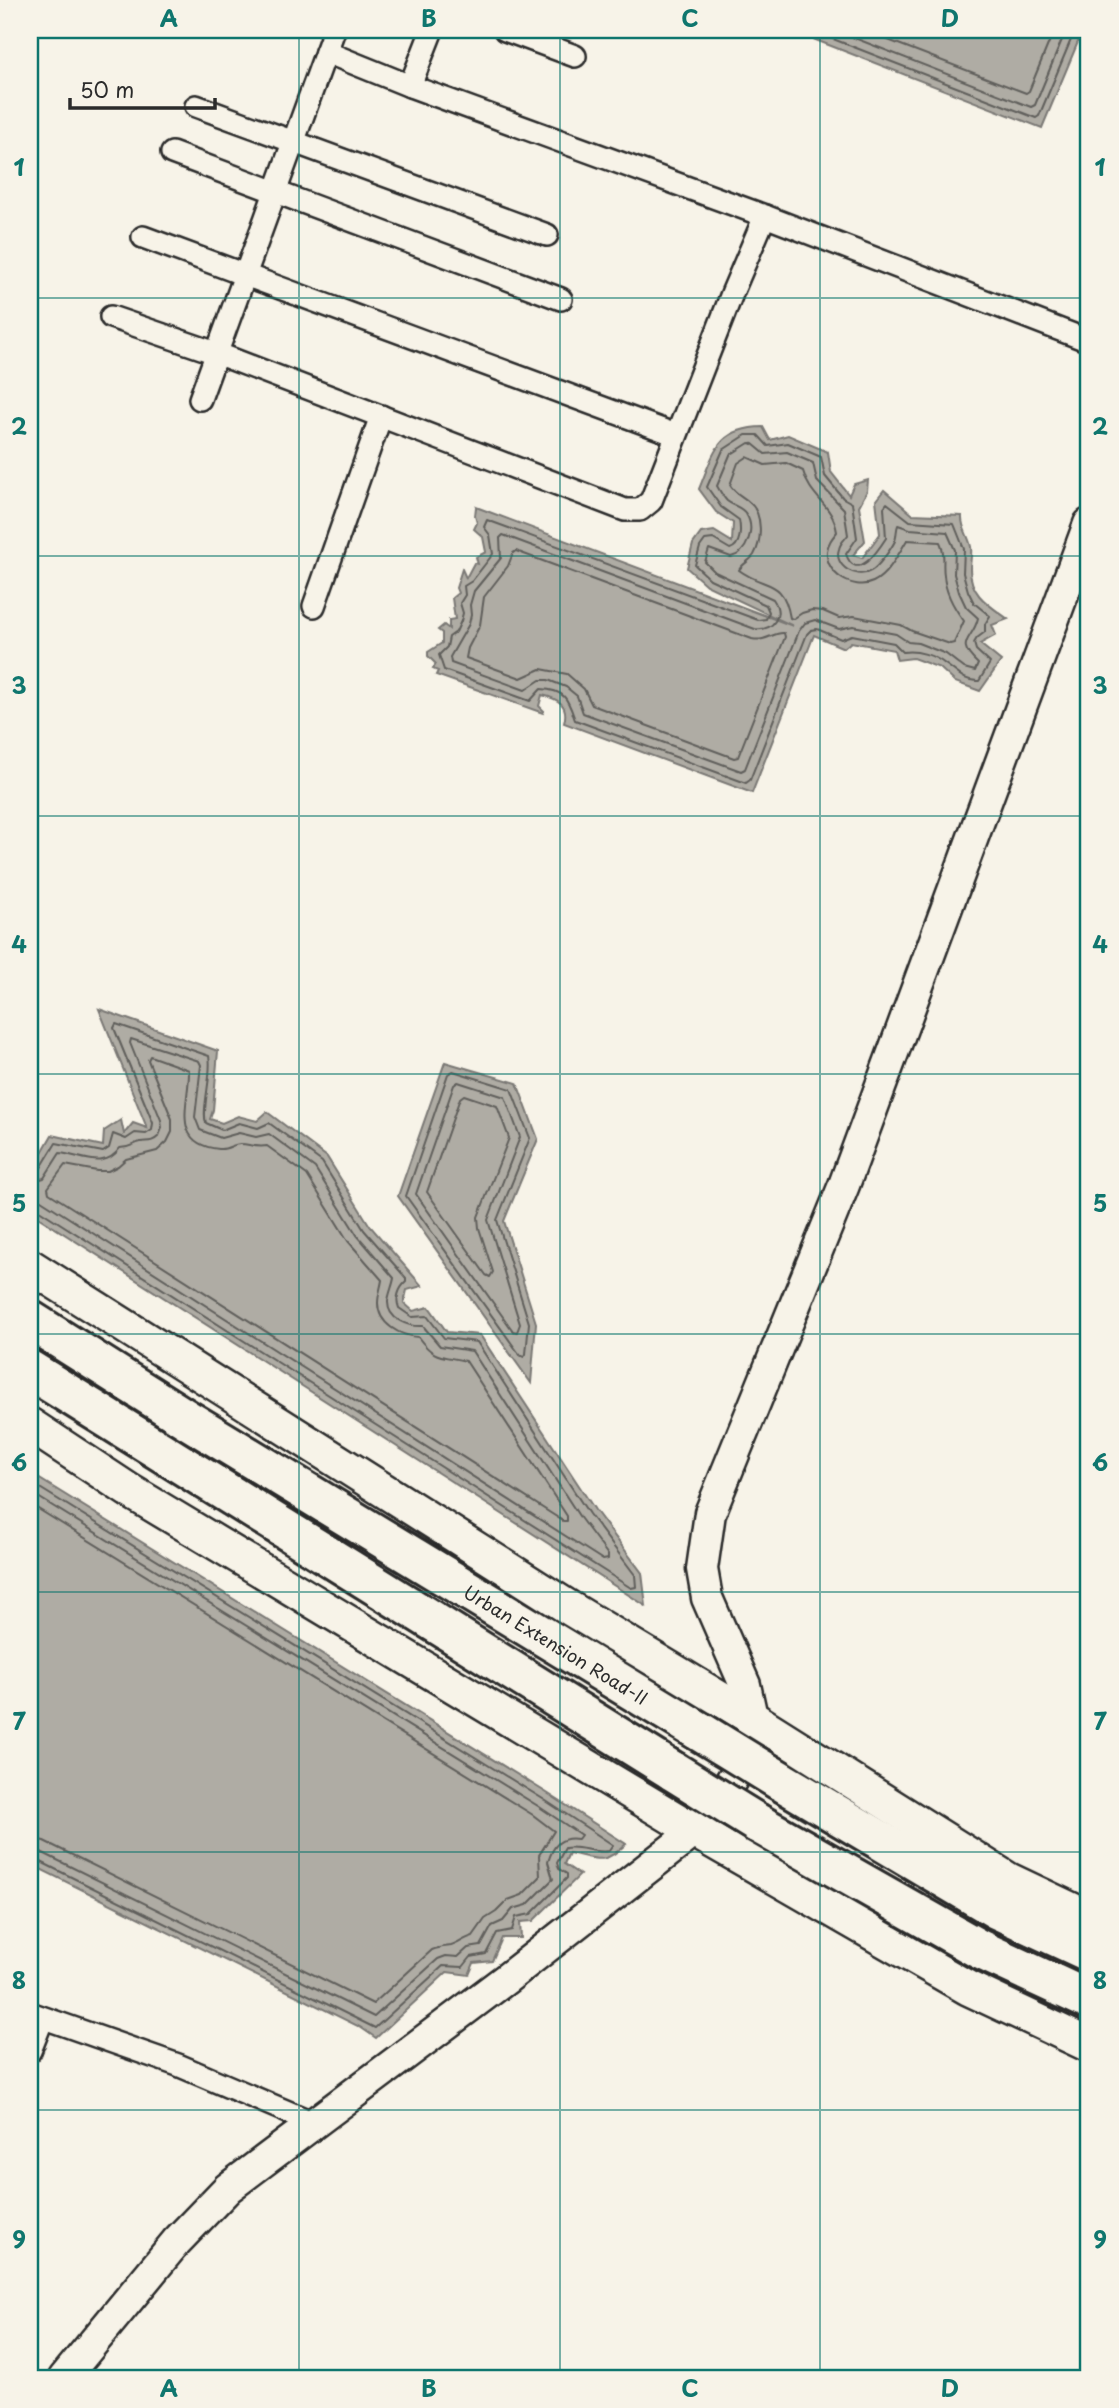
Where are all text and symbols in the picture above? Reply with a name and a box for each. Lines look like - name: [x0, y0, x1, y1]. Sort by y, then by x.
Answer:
- text: A: [160, 0, 178, 35]
- text: B: [421, 0, 437, 35]
- text: C: [681, 0, 699, 35]
- text: D: [941, 0, 959, 35]
- scale bar: [70, 66, 215, 110]
- text: 50 m: [80, 73, 134, 105]
- text: 1: [14, 149, 25, 184]
- text: 1: [1095, 149, 1106, 184]
- text: 2: [11, 408, 27, 443]
- text: 2: [1092, 408, 1108, 443]
- text: 3: [11, 667, 27, 702]
- text: 3: [1092, 667, 1108, 702]
- text: 4: [11, 926, 27, 961]
- text: 4: [1092, 926, 1108, 961]
- text: 5: [12, 1185, 26, 1220]
- text: 5: [1093, 1185, 1107, 1220]
- text: 6: [11, 1444, 27, 1479]
- text: 6: [1092, 1444, 1108, 1479]
- street label: Urban Extension Road-II: [459, 1578, 654, 1711]
- text: 7: [12, 1703, 26, 1738]
- text: 7: [1093, 1703, 1107, 1738]
- text: 8: [12, 1962, 26, 1997]
- text: 8: [1093, 1962, 1107, 1997]
- text: 9: [12, 2221, 26, 2256]
- text: 9: [1093, 2221, 1107, 2256]
- text: A: [160, 2370, 178, 2405]
- text: B: [421, 2370, 437, 2405]
- text: C: [681, 2370, 699, 2405]
- text: D: [941, 2370, 959, 2405]

